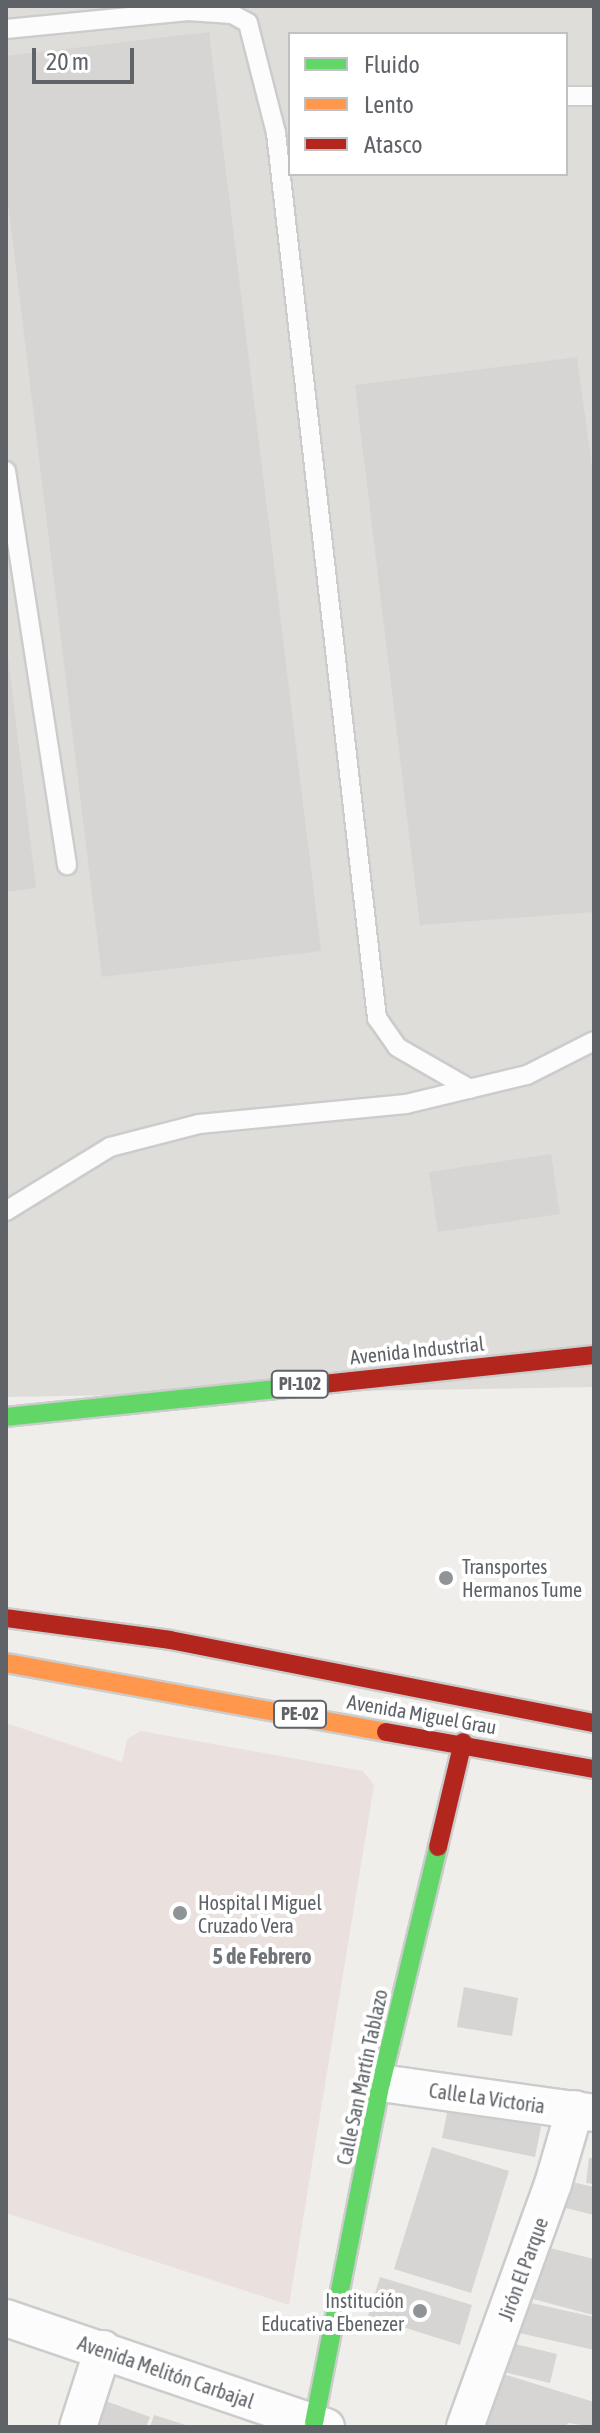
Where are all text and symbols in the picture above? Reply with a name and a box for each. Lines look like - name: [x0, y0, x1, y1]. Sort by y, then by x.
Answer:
- scale bar: [36, 32, 138, 82]
- legend: [288, 32, 568, 176]
- text: 20 m: [46, 48, 89, 75]
- text: Fluido: [364, 51, 420, 78]
- text: Lento: [364, 91, 414, 118]
- text: Atasco: [364, 131, 422, 158]
- street label: Avenida Industrial: [349, 1331, 485, 1369]
- road number: PI-102: [270, 1370, 330, 1398]
- place label: Transportes Hermanos Tume: [462, 1554, 582, 1601]
- marker: Transportes Hermanos Tume: [437, 1569, 455, 1587]
- street label: Avenida Miguel Grau: [345, 1689, 499, 1739]
- road number: PE-02: [272, 1700, 328, 1728]
- place label: Hospital I Miguel Cruzado Vera: [198, 1890, 322, 1937]
- marker: Hospital I Miguel Cruzado Vera: [169, 1902, 191, 1924]
- district label: 5 de Febrero: [213, 1944, 311, 1970]
- street label: Calle San Martín Tablazo: [332, 1987, 392, 2167]
- street label: Calle La Victoria: [427, 2078, 547, 2118]
- street label: Jirón El Parque: [493, 2214, 553, 2324]
- place label: Institución Educativa Ebenezer: [261, 2288, 404, 2335]
- marker: Institución Educativa Ebenezer: [411, 2302, 429, 2320]
- street label: Avenida Melitón Carbajal: [75, 2331, 257, 2413]

